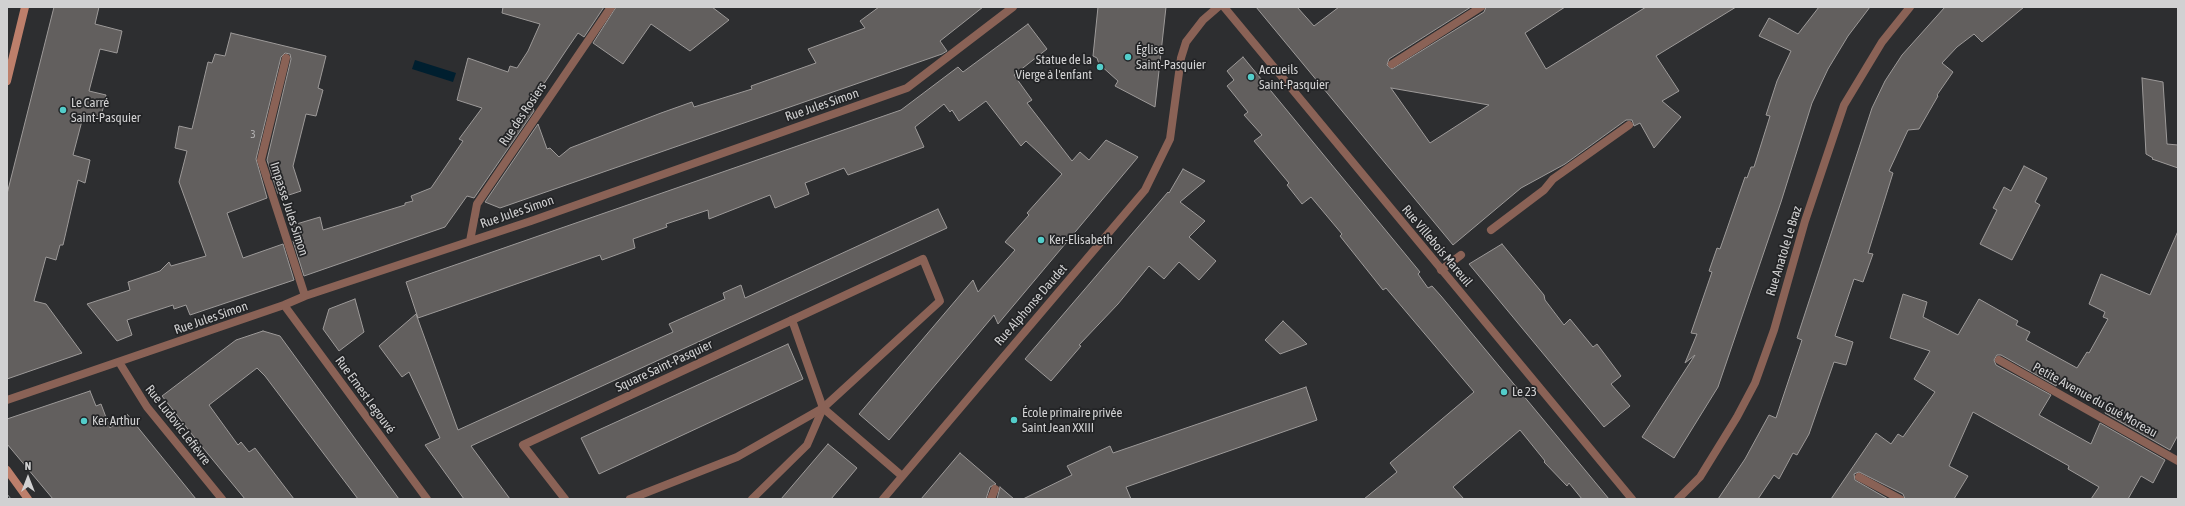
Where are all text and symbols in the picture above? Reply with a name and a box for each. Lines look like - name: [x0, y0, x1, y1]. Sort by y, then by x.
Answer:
- place label: Église Saint-Pasquier: [1136, 42, 1206, 73]
- place label: Statue de la Vierge à l'enfant: [1016, 52, 1092, 83]
- marker: Église Saint-Pasquier: [1123, 52, 1133, 62]
- marker: Statue de la Vierge à l'enfant: [1095, 62, 1105, 72]
- place label: Accueils Saint-Pasquier: [1259, 62, 1329, 93]
- marker: Accueils Saint-Pasquier: [1246, 72, 1256, 82]
- street label: Rue des Rosiers: [496, 79, 550, 149]
- street label: Rue Jules Simon: [783, 85, 861, 125]
- place label: Le Carré Saint-Pasquier: [71, 95, 141, 126]
- marker: Le Carré Saint-Pasquier: [58, 105, 68, 115]
- house number: 3: [250, 128, 256, 142]
- street label: Impasse Jules Simon: [266, 160, 312, 258]
- street label: Rue Jules Simon: [478, 192, 556, 232]
- street label: Rue Villebois Mareuil: [1398, 202, 1476, 290]
- street label: Rue Anatole Le Braz: [1763, 204, 1805, 298]
- place label: Ker-Elisabeth: [1049, 232, 1113, 248]
- marker: Ker-Elisabeth: [1036, 235, 1046, 245]
- street label: Rue Alphonse Daudet: [991, 261, 1071, 349]
- street label: Rue Jules Simon: [172, 298, 250, 338]
- street label: Square Saint-Pasquier: [613, 337, 715, 395]
- street label: Rue Ernest Legouvé: [332, 353, 398, 437]
- street label: Petite Avenue du Gué Moreau: [2030, 359, 2160, 441]
- street label: Rue Ludovic Lefièvre: [142, 382, 214, 468]
- place label: Le 23: [1512, 384, 1537, 400]
- marker: Le 23: [1499, 387, 1509, 397]
- place label: École primaire privée Saint Jean XXIII: [1022, 405, 1122, 436]
- place label: Ker Arthur: [92, 413, 140, 429]
- marker: École primaire privée Saint Jean XXIII: [1009, 415, 1019, 425]
- marker: Ker Arthur: [79, 416, 89, 426]
- north arrow: [8, 458, 48, 498]
- text: N: [25, 460, 31, 472]

